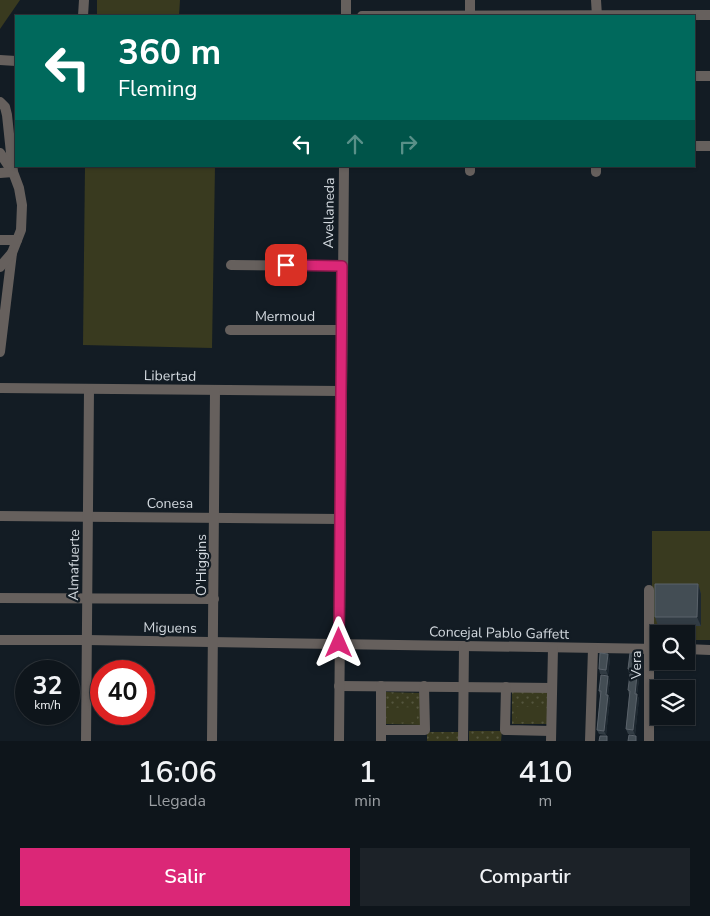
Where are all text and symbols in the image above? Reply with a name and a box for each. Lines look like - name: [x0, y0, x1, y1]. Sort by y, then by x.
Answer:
- text: 360 m: [118, 29, 221, 76]
- icon: left: [35, 35, 100, 100]
- text: Fleming: [118, 74, 198, 104]
- icon: left: [288, 130, 316, 158]
- icon: ahead: [341, 130, 369, 158]
- icon: right: [394, 130, 422, 158]
- street label: Avellaneda: [319, 177, 339, 249]
- pin: [265, 244, 307, 286]
- icon: arrive: [272, 251, 300, 279]
- street label: Mermoud: [255, 307, 315, 326]
- street label: Libertad: [144, 366, 196, 386]
- street label: Conesa: [147, 494, 193, 513]
- street label: Almafuerte: [64, 529, 84, 601]
- street label: O'Higgins: [192, 534, 211, 596]
- position arrow: [312, 616, 364, 668]
- street label: Miguens: [143, 618, 197, 638]
- street label: Concejal Pablo Gaffett: [429, 622, 569, 644]
- map controls: [650, 625, 695, 725]
- button: search: [650, 625, 695, 670]
- street label: Vera: [627, 651, 646, 680]
- speed limit sign: 40: [90, 660, 155, 725]
- text: 32: [32, 669, 63, 703]
- button: layers: [650, 680, 695, 725]
- text: km/h: [34, 697, 61, 713]
- text: 16:06: [138, 752, 217, 793]
- text: 1: [359, 752, 377, 793]
- text: 410: [518, 752, 572, 793]
- text: Llegada: [148, 790, 206, 812]
- text: min: [354, 790, 381, 812]
- text: m: [539, 790, 552, 812]
- button: Salir: [20, 848, 350, 906]
- button: Compartir: [360, 848, 690, 906]

